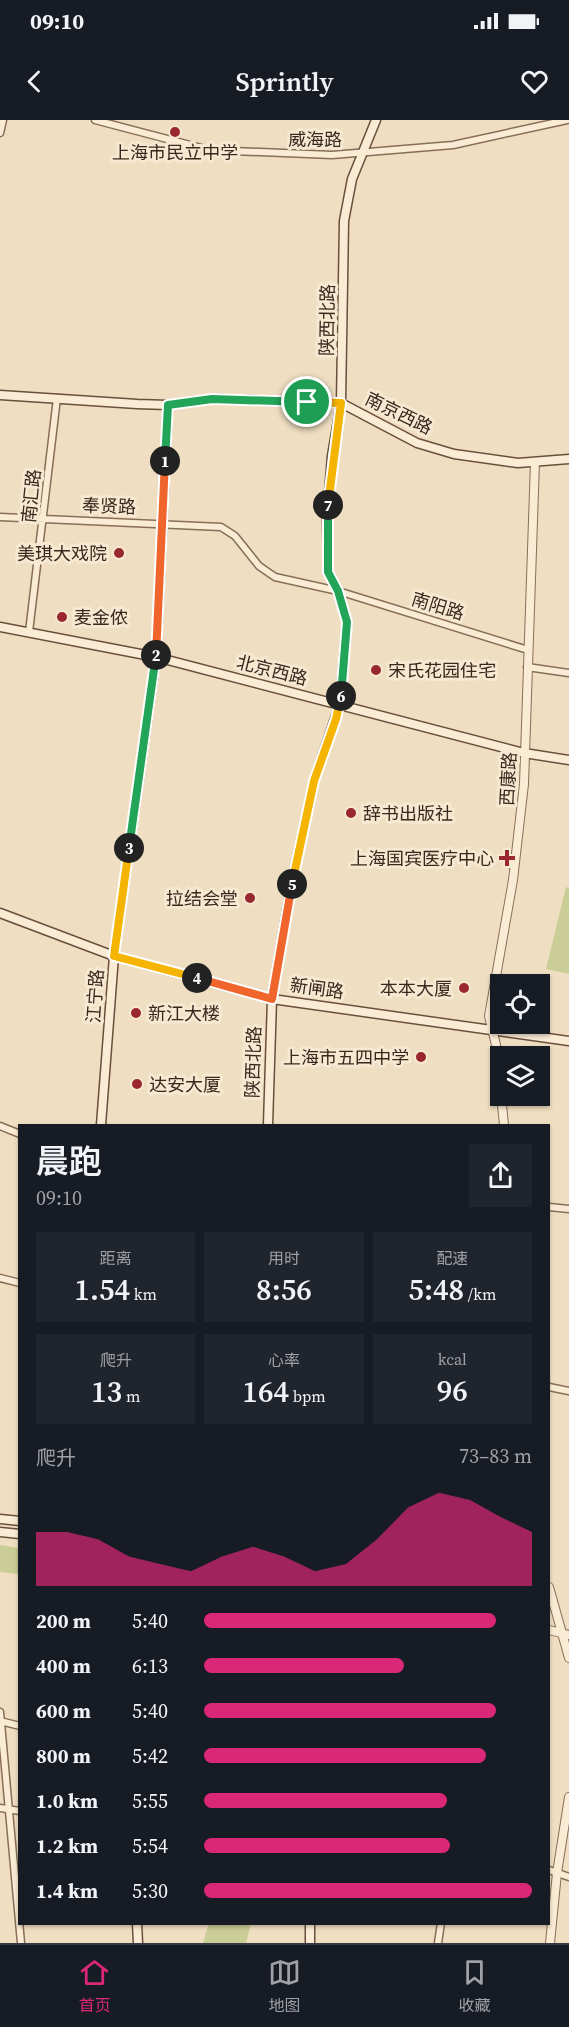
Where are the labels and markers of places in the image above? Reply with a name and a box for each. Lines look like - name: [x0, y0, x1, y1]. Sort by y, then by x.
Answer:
- marker: 上海市民立中学: [168, 125, 182, 139]
- place label: 上海市民立中学: [112, 140, 238, 165]
- pin: [281, 376, 332, 427]
- pin: 1: [150, 446, 180, 476]
- pin: 7: [313, 490, 343, 520]
- place label: 美琪大戏院: [17, 541, 107, 566]
- marker: 美琪大戏院: [112, 546, 126, 560]
- place label: 麦金侬: [74, 605, 128, 630]
- marker: 麦金侬: [55, 610, 69, 624]
- pin: 2: [141, 640, 171, 670]
- place label: 宋氏花园住宅: [388, 658, 496, 683]
- marker: 宋氏花园住宅: [369, 663, 383, 677]
- pin: 6: [326, 681, 356, 711]
- place label: 辞书出版社: [363, 801, 453, 826]
- marker: 辞书出版社: [344, 806, 358, 820]
- pin: 3: [114, 833, 144, 863]
- place label: 上海国宾医疗中心: [350, 846, 494, 871]
- marker: 上海国宾医疗中心: [498, 849, 516, 867]
- pin: 5: [277, 869, 307, 899]
- place label: 拉结会堂: [166, 886, 238, 911]
- marker: 拉结会堂: [243, 891, 257, 905]
- pin: 4: [182, 963, 212, 993]
- place label: 本本大厦: [380, 976, 452, 1001]
- marker: 本本大厦: [457, 981, 471, 995]
- place label: 新江大楼: [148, 1001, 220, 1026]
- marker: 新江大楼: [129, 1006, 143, 1020]
- place label: 上海市五四中学: [283, 1045, 409, 1070]
- marker: 上海市五四中学: [414, 1050, 428, 1064]
- place label: 达安大厦: [149, 1072, 221, 1097]
- marker: 达安大厦: [130, 1077, 144, 1091]

